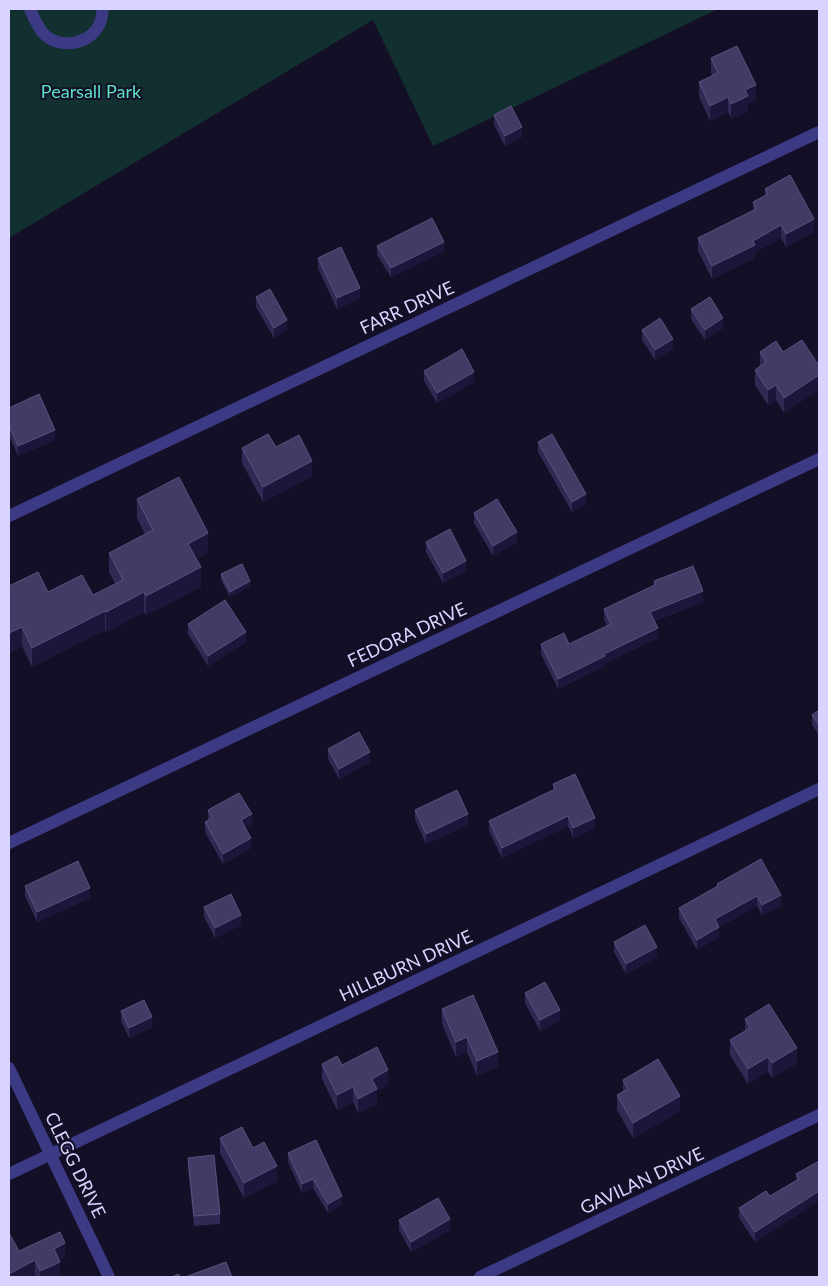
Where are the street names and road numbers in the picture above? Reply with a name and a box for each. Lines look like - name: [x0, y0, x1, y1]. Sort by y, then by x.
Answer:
- street label: FARR DRIVE: [356, 276, 457, 338]
- street label: FEDORA DRIVE: [344, 597, 470, 671]
- street label: HILLBURN DRIVE: [336, 925, 476, 1006]
- street label: CLEGG DRIVE: [41, 1108, 111, 1221]
- street label: GAVILAN DRIVE: [576, 1142, 707, 1218]

